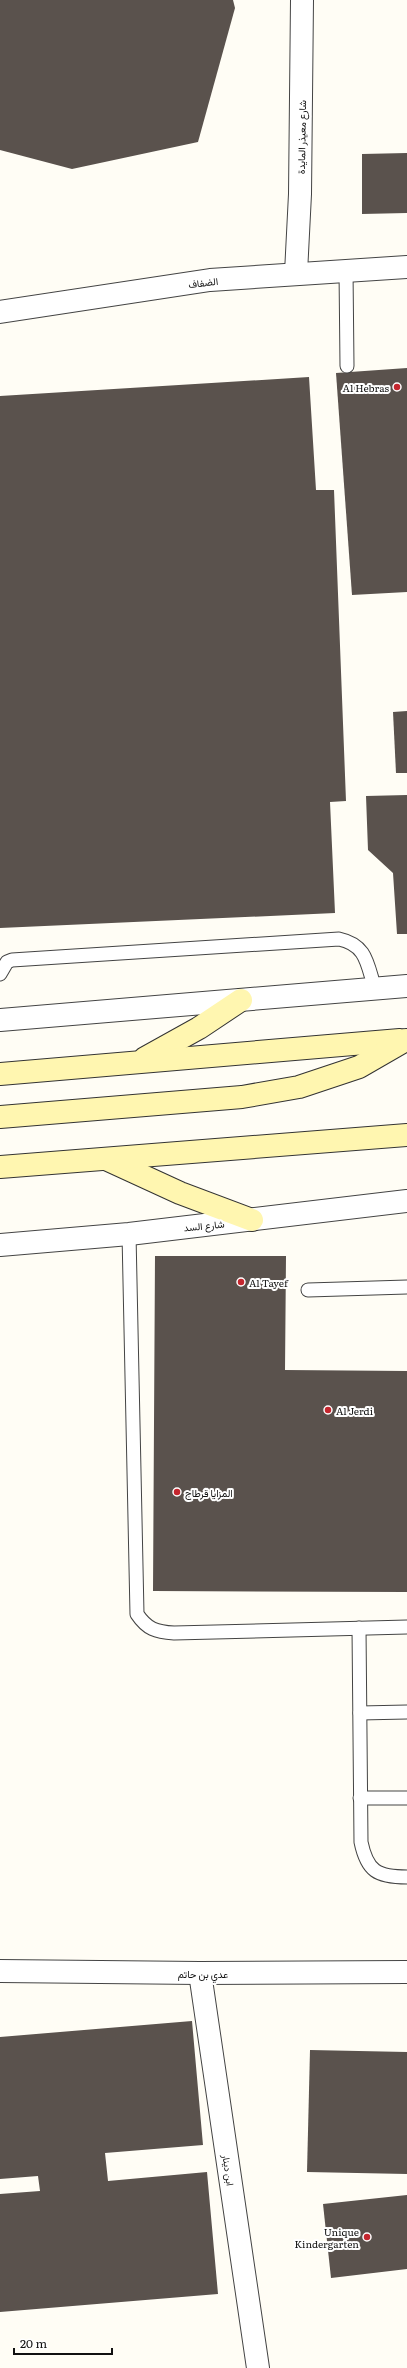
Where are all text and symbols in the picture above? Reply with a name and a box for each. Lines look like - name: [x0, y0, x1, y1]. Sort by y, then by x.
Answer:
- street label: شارع معيذر المايدة: [293, 100, 309, 174]
- street label: الضفاف: [187, 273, 219, 291]
- place label: Al Hebras: [343, 380, 389, 395]
- marker: Al Hebras: [392, 382, 402, 392]
- street label: شارع السد: [183, 1215, 225, 1235]
- place label: Al Tayef: [249, 1275, 289, 1290]
- marker: Al Tayef: [236, 1277, 246, 1287]
- place label: Al Jerdi: [336, 1403, 374, 1418]
- marker: Al Jerdi: [323, 1405, 333, 1415]
- place label: المزايا قرطاج: [185, 1485, 233, 1500]
- marker: المزايا قرطاج: [172, 1487, 182, 1497]
- street label: عدي بن حاتم: [178, 1966, 228, 1983]
- street label: ابن دينار: [219, 2152, 239, 2187]
- place label: Unique Kindergarten: [295, 2224, 359, 2251]
- marker: Unique Kindergarten: [362, 2232, 372, 2242]
- scale bar: [14, 2330, 112, 2356]
- text: 20 m: [20, 2334, 47, 2352]

